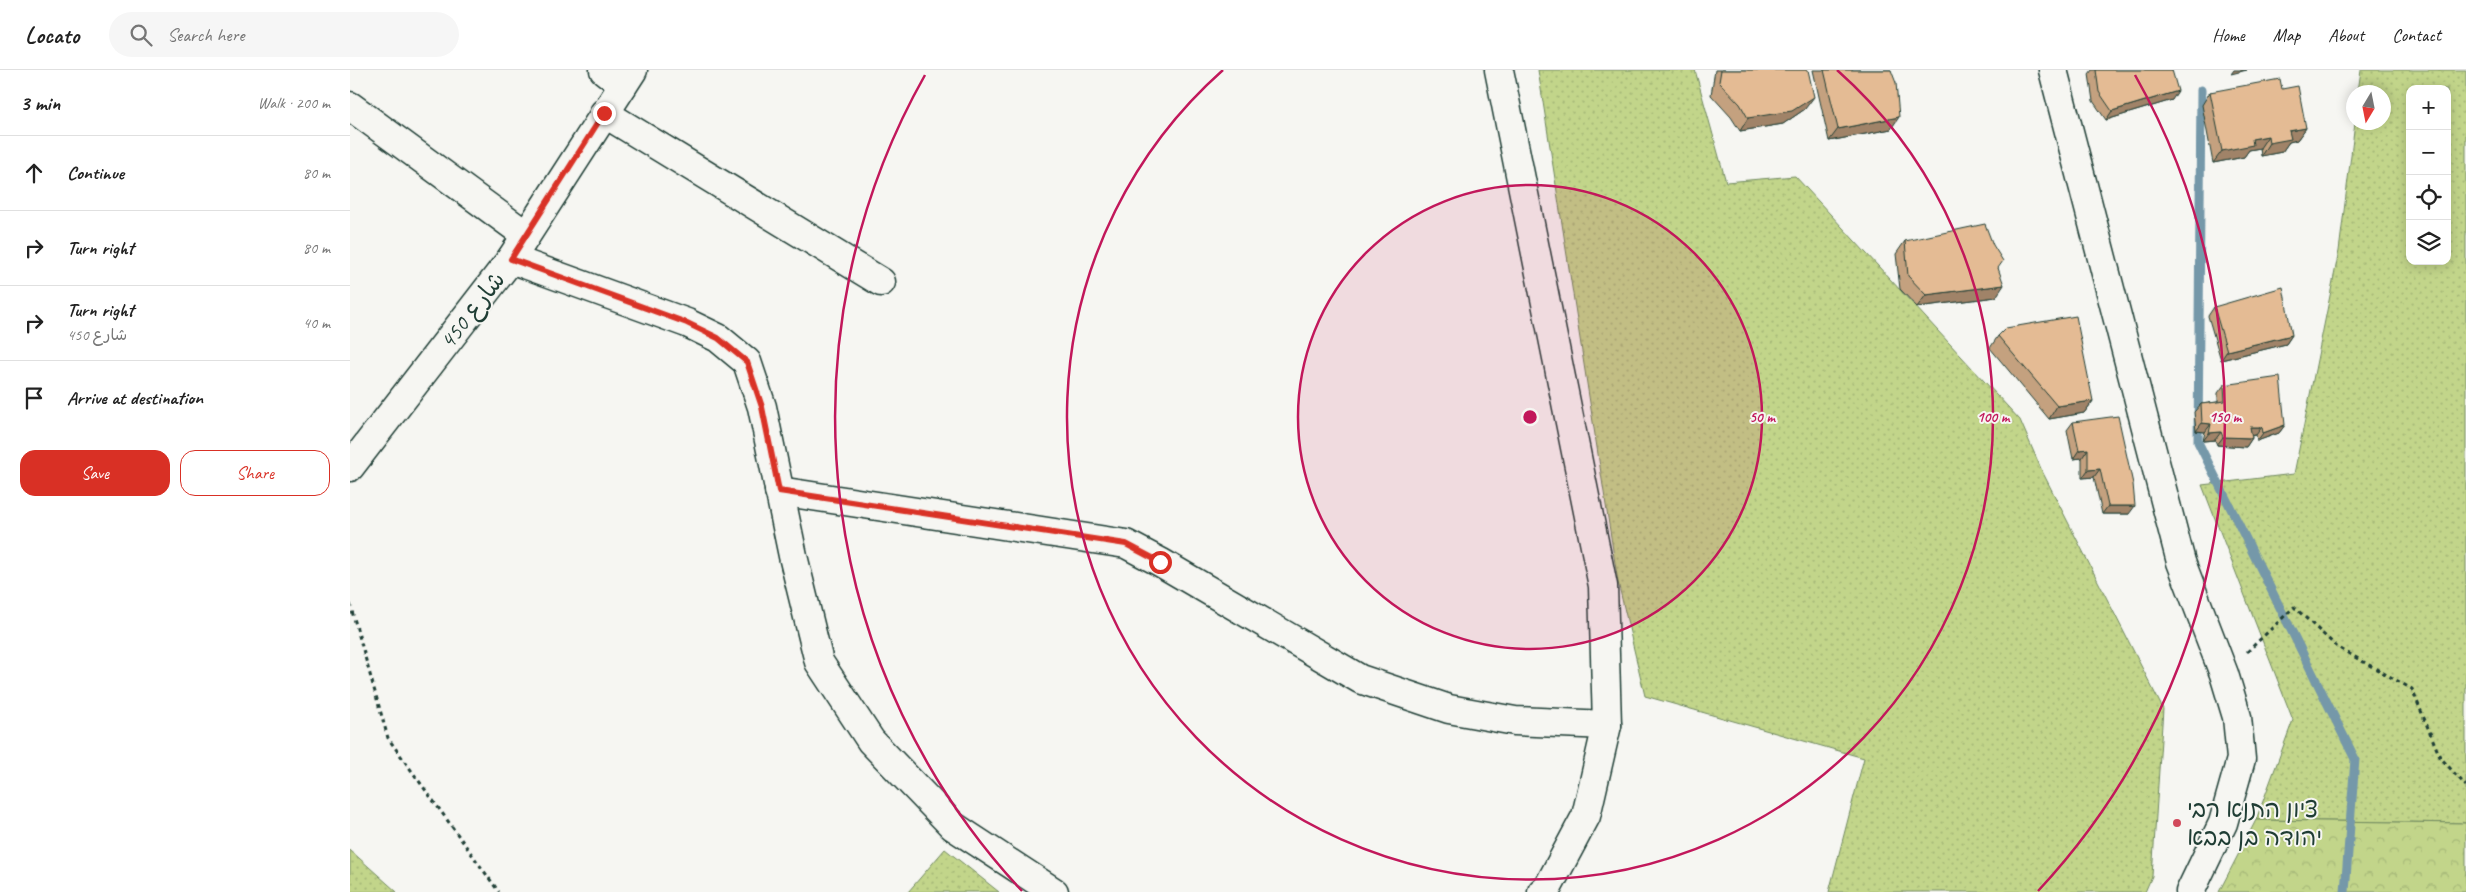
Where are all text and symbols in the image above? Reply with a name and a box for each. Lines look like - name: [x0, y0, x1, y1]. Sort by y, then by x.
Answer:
- search box: [109, 12, 459, 57]
- text: Locato: [25, 20, 79, 50]
- icon: search: [127, 21, 155, 49]
- text: Search here: [167, 23, 245, 47]
- text: Home: [2212, 24, 2245, 46]
- text: Map: [2273, 24, 2300, 46]
- text: About: [2328, 24, 2364, 46]
- text: Contact: [2392, 24, 2441, 46]
- north arrow: [2346, 85, 2391, 130]
- map controls: [2406, 85, 2451, 265]
- button: +: [2406, 85, 2451, 130]
- text: 3 min: [20, 90, 60, 116]
- text: Walk · 200 m: [258, 93, 330, 113]
- route end: [593, 102, 616, 125]
- button: −: [2406, 130, 2451, 175]
- icon: ahead: [20, 159, 48, 187]
- text: Continue: [67, 161, 124, 185]
- text: 80 m: [303, 163, 330, 183]
- button: locate: [2406, 175, 2451, 220]
- button: layers: [2406, 220, 2451, 265]
- icon: right: [20, 234, 48, 262]
- text: Turn right: [67, 236, 134, 260]
- text: 80 m: [303, 238, 330, 258]
- street label: شارع 450: [432, 265, 513, 356]
- text: Turn right: [67, 298, 134, 322]
- icon: right: [20, 309, 48, 337]
- text: 40 m: [303, 313, 330, 333]
- text: شارع 450: [67, 325, 127, 345]
- icon: arrive: [20, 384, 48, 412]
- text: Arrive at destination: [67, 386, 203, 410]
- centre of rings: [1521, 408, 1539, 426]
- text: 50 m: [1749, 408, 1776, 427]
- text: 100 m: [1977, 408, 2011, 427]
- text: 150 m: [2209, 408, 2243, 427]
- button: Save: [20, 450, 170, 496]
- button: Share: [180, 450, 330, 496]
- route start: [1149, 551, 1172, 574]
- place label: ציון התנא רבי יהודה בן בבא: [2187, 794, 2322, 852]
- marker: ציון התנא רבי יהודה בן בבא: [2171, 817, 2183, 829]

